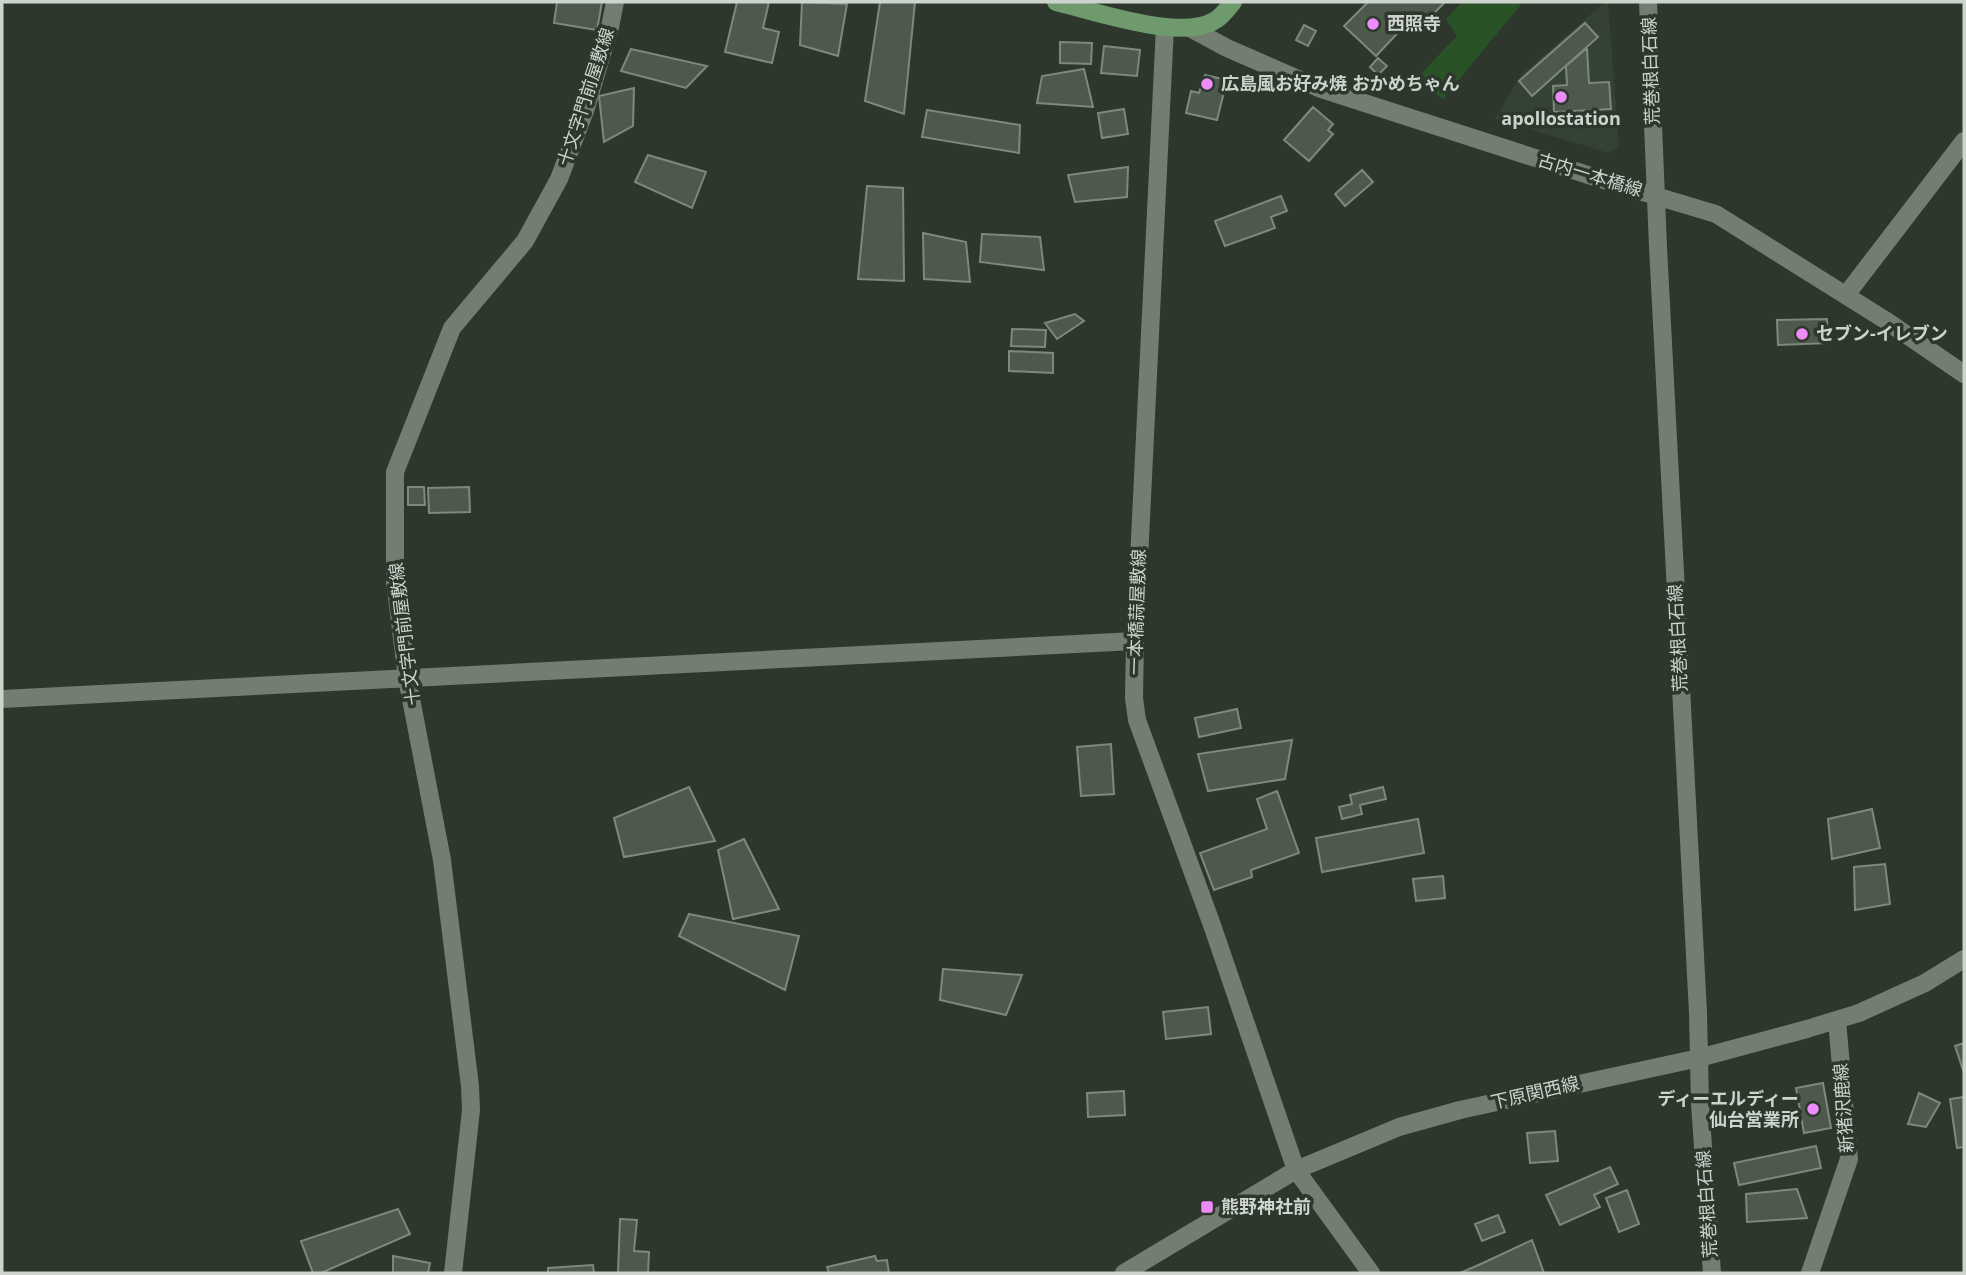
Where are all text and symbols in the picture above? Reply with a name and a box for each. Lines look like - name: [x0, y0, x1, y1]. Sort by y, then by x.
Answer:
- place label: 西照寺: [1387, 11, 1441, 35]
- marker: 西照寺: [1365, 16, 1381, 32]
- street label: 荒巻根白石線: [1636, 17, 1664, 125]
- street label: 十文字門前屋敷線: [551, 25, 619, 169]
- place label: 広島風お好み焼 おかめちゃん: [1221, 71, 1460, 95]
- marker: 広島風お好み焼 おかめちゃん: [1199, 76, 1215, 92]
- marker: apollostation: [1553, 89, 1569, 105]
- place label: apollostation: [1501, 106, 1621, 130]
- street label: 古内一本橋線: [1535, 147, 1645, 201]
- place label: セブン-イレブン: [1816, 321, 1948, 345]
- marker: セブン-イレブン: [1794, 326, 1810, 342]
- street label: 一本橋蒜屋敷線: [1122, 549, 1150, 675]
- street label: 十文字門前屋敷線: [383, 561, 425, 707]
- street label: 荒巻根白石線: [1662, 583, 1692, 693]
- street label: 新猪沢鹿線: [1828, 1062, 1858, 1154]
- street label: 下原関西線: [1488, 1070, 1581, 1114]
- place label: ディーエルディー 仙台営業所: [1658, 1086, 1799, 1131]
- marker: ディーエルディー 仙台営業所: [1805, 1101, 1821, 1117]
- street label: 荒巻根白石線: [1690, 1149, 1722, 1259]
- place label: 熊野神社前: [1221, 1194, 1311, 1218]
- marker: 熊野神社前: [1199, 1199, 1215, 1215]

